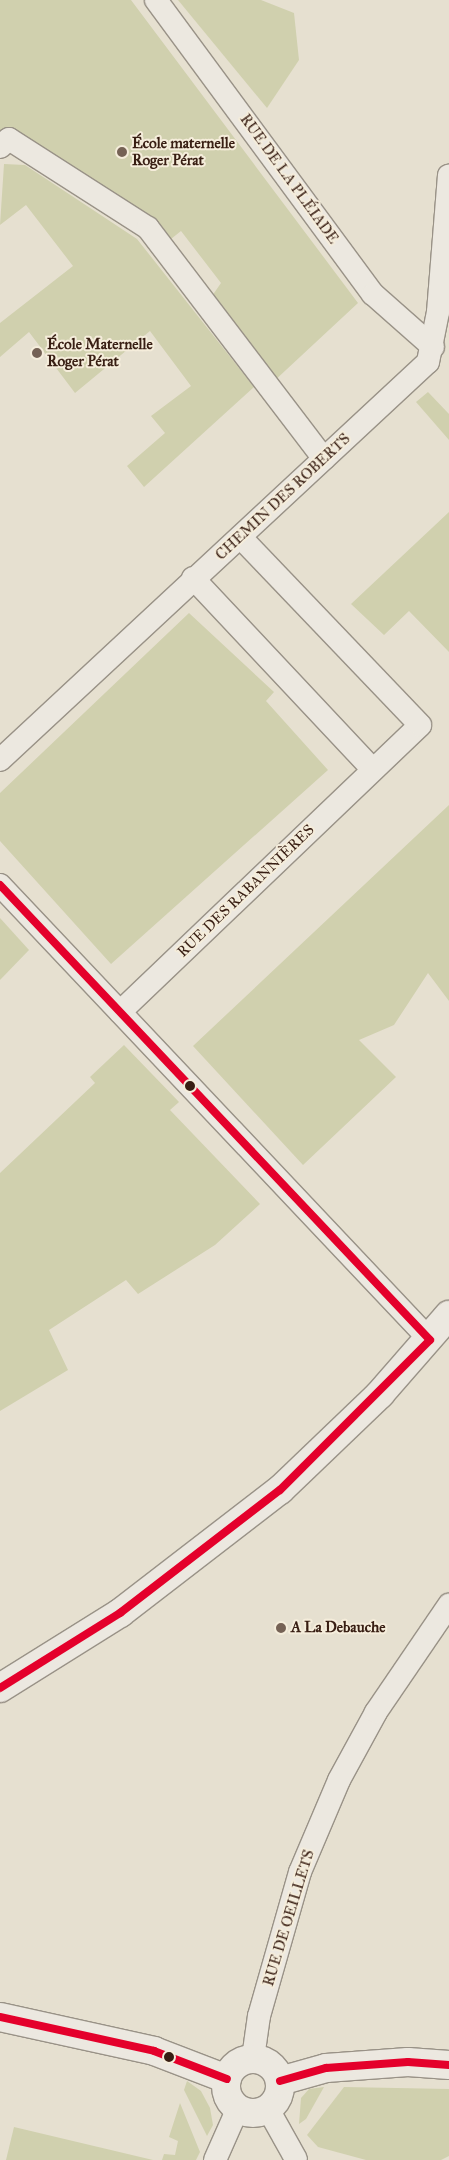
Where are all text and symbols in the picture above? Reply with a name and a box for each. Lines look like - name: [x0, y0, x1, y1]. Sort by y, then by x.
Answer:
- street label: RUE DE LA PLÉIADE: [236, 111, 342, 247]
- place label: École maternelle Roger Pérat: [132, 134, 235, 169]
- marker: École maternelle Roger Pérat: [116, 146, 128, 158]
- place label: École Maternelle Roger Pérat: [47, 335, 153, 370]
- marker: École Maternelle Roger Pérat: [31, 347, 43, 359]
- street label: CHEMIN DES ROBERTS: [212, 430, 354, 564]
- street label: RUE DES RABANNIÈRES: [174, 821, 318, 961]
- unlabelled marker: [185, 1081, 195, 1091]
- place label: A La Debauche: [291, 1619, 386, 1637]
- marker: A La Debauche: [275, 1622, 287, 1634]
- street label: RUE DE OEILLETS: [260, 1848, 318, 1988]
- unlabelled marker: [164, 2052, 174, 2062]

